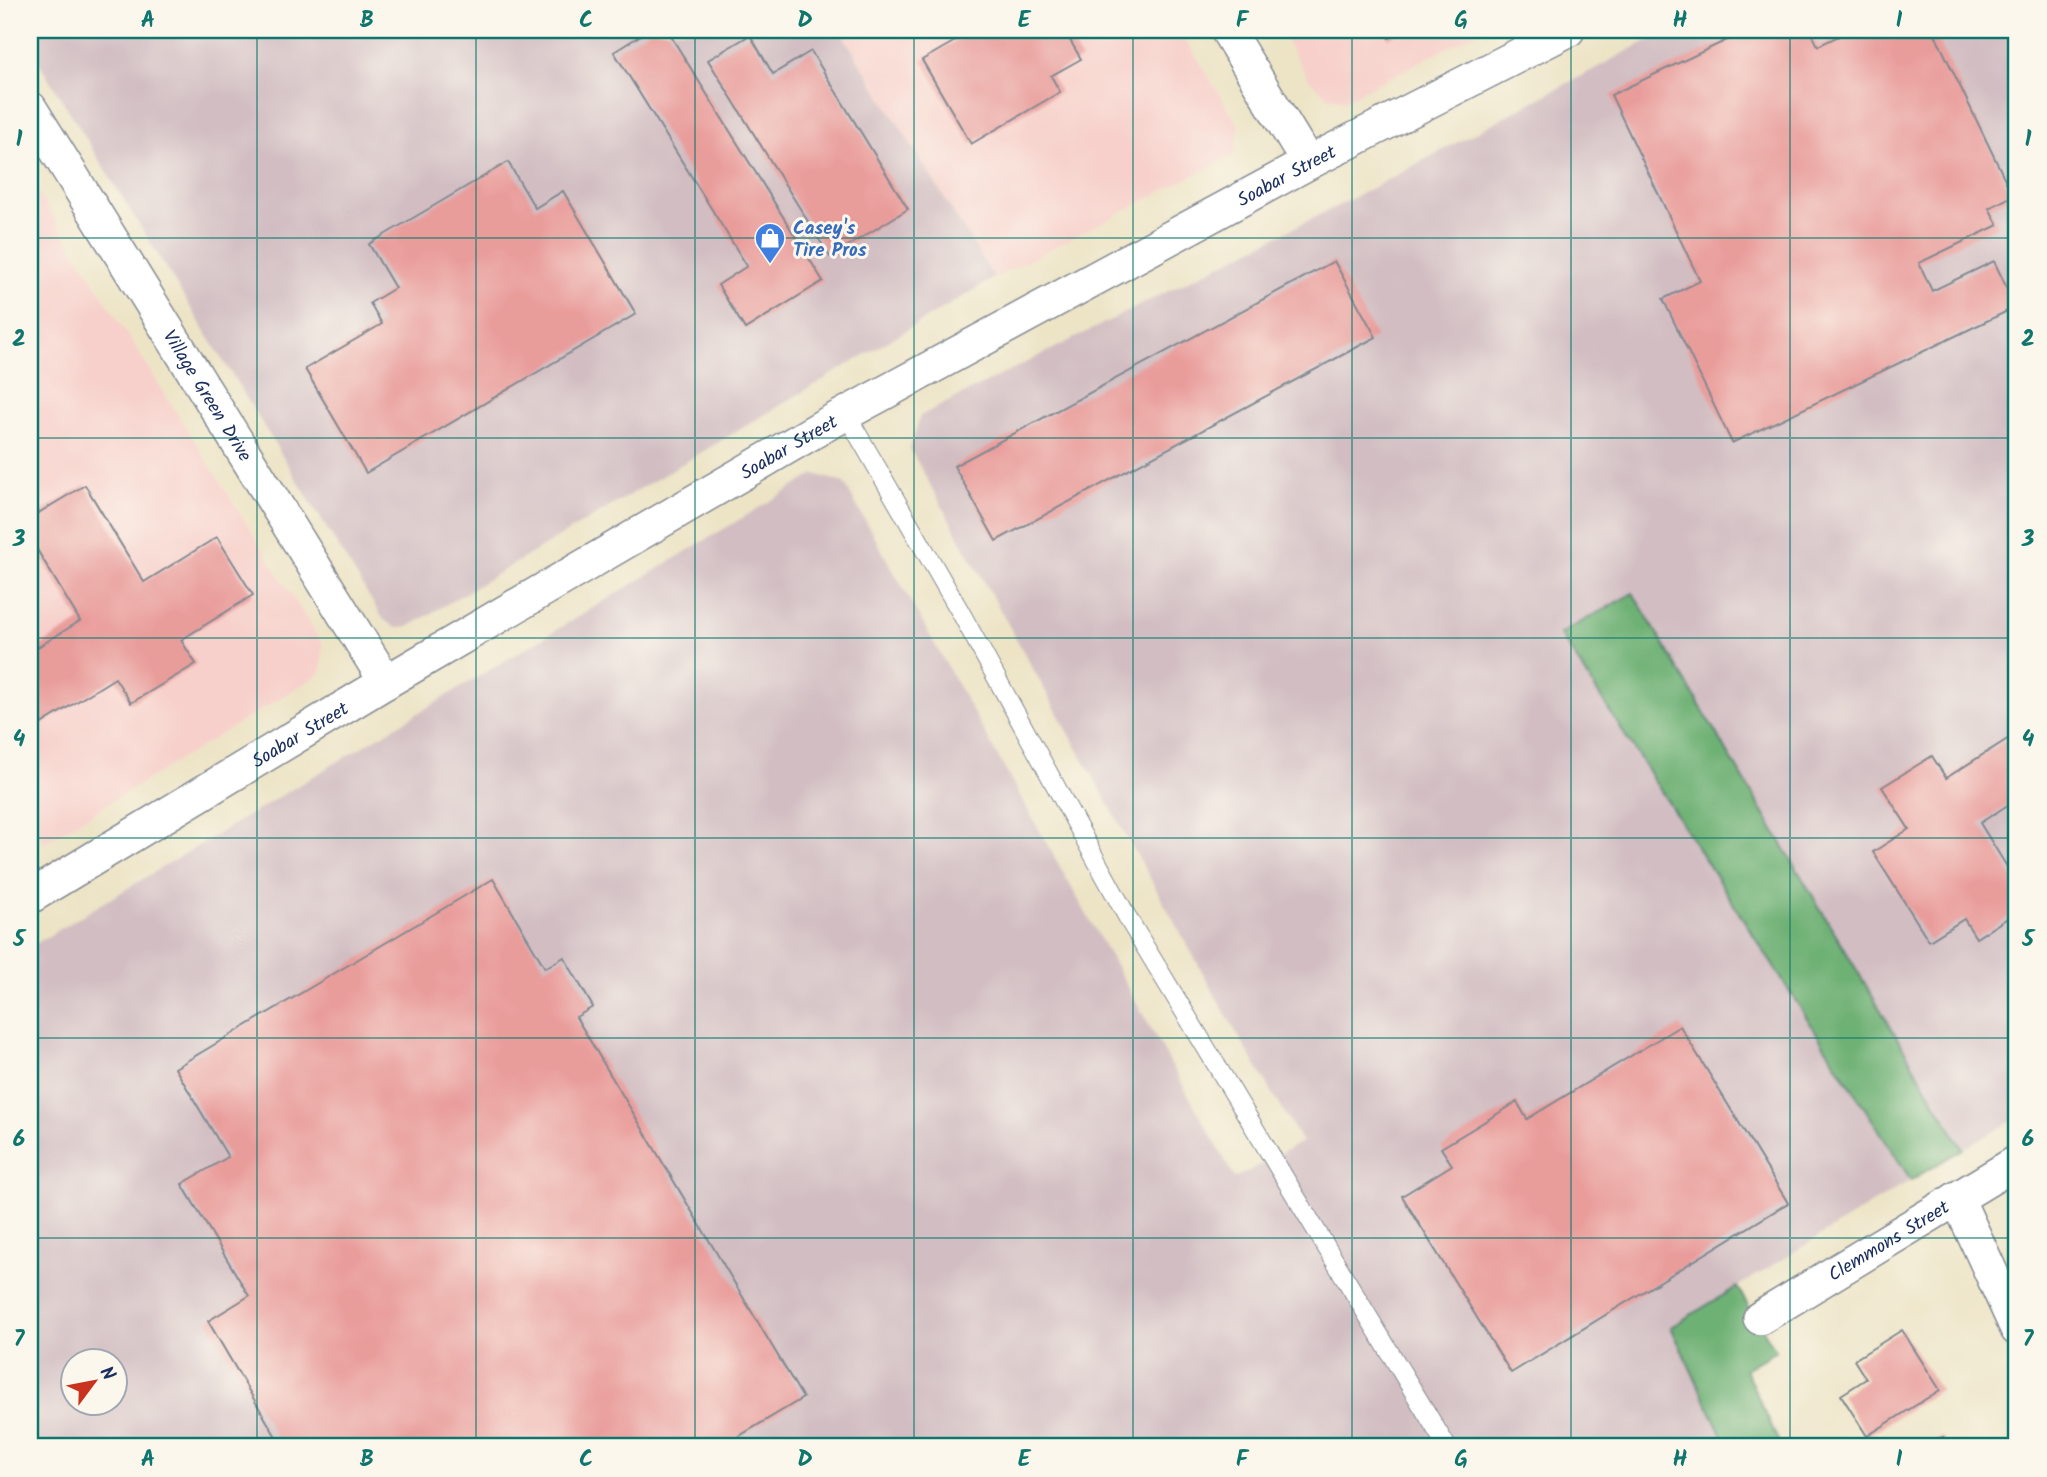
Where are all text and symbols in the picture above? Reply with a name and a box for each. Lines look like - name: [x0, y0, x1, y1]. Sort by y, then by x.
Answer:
- text: A: [141, 3, 155, 39]
- text: B: [360, 3, 374, 39]
- text: C: [579, 3, 593, 39]
- text: D: [797, 3, 813, 39]
- text: E: [1018, 3, 1032, 39]
- text: F: [1236, 3, 1250, 39]
- text: G: [1454, 3, 1468, 39]
- text: H: [1673, 3, 1688, 39]
- text: I: [1895, 3, 1903, 39]
- text: 1: [16, 122, 23, 158]
- text: 1: [2025, 122, 2032, 158]
- street label: Soabar Street: [1232, 138, 1342, 216]
- place label: Casey's Tire Pros: [793, 214, 867, 266]
- shop icon: Casey's Tire Pros: [753, 221, 787, 265]
- text: 2: [12, 322, 26, 358]
- text: 2: [2021, 322, 2035, 358]
- street label: Village Green Drive: [154, 324, 259, 469]
- street label: Soabar Street: [735, 408, 844, 489]
- text: 3: [12, 522, 26, 558]
- text: 3: [2021, 522, 2035, 558]
- street label: Soabar Street: [246, 695, 355, 777]
- text: 4: [13, 722, 26, 758]
- text: 4: [2022, 722, 2035, 758]
- text: 5: [12, 922, 27, 958]
- text: 5: [2021, 922, 2036, 958]
- text: 6: [13, 1122, 25, 1158]
- text: 6: [2022, 1122, 2034, 1158]
- street label: Clemmons Street: [1823, 1193, 1956, 1290]
- text: 7: [14, 1322, 26, 1358]
- text: 7: [2023, 1322, 2035, 1358]
- north arrow: [60, 1348, 130, 1418]
- text: N: [91, 1361, 123, 1387]
- text: A: [141, 1442, 155, 1477]
- text: B: [360, 1442, 374, 1477]
- text: C: [579, 1442, 593, 1477]
- text: D: [797, 1442, 813, 1477]
- text: E: [1018, 1442, 1032, 1477]
- text: F: [1236, 1442, 1250, 1477]
- text: G: [1454, 1442, 1468, 1477]
- text: H: [1673, 1442, 1688, 1477]
- text: I: [1895, 1442, 1903, 1477]

